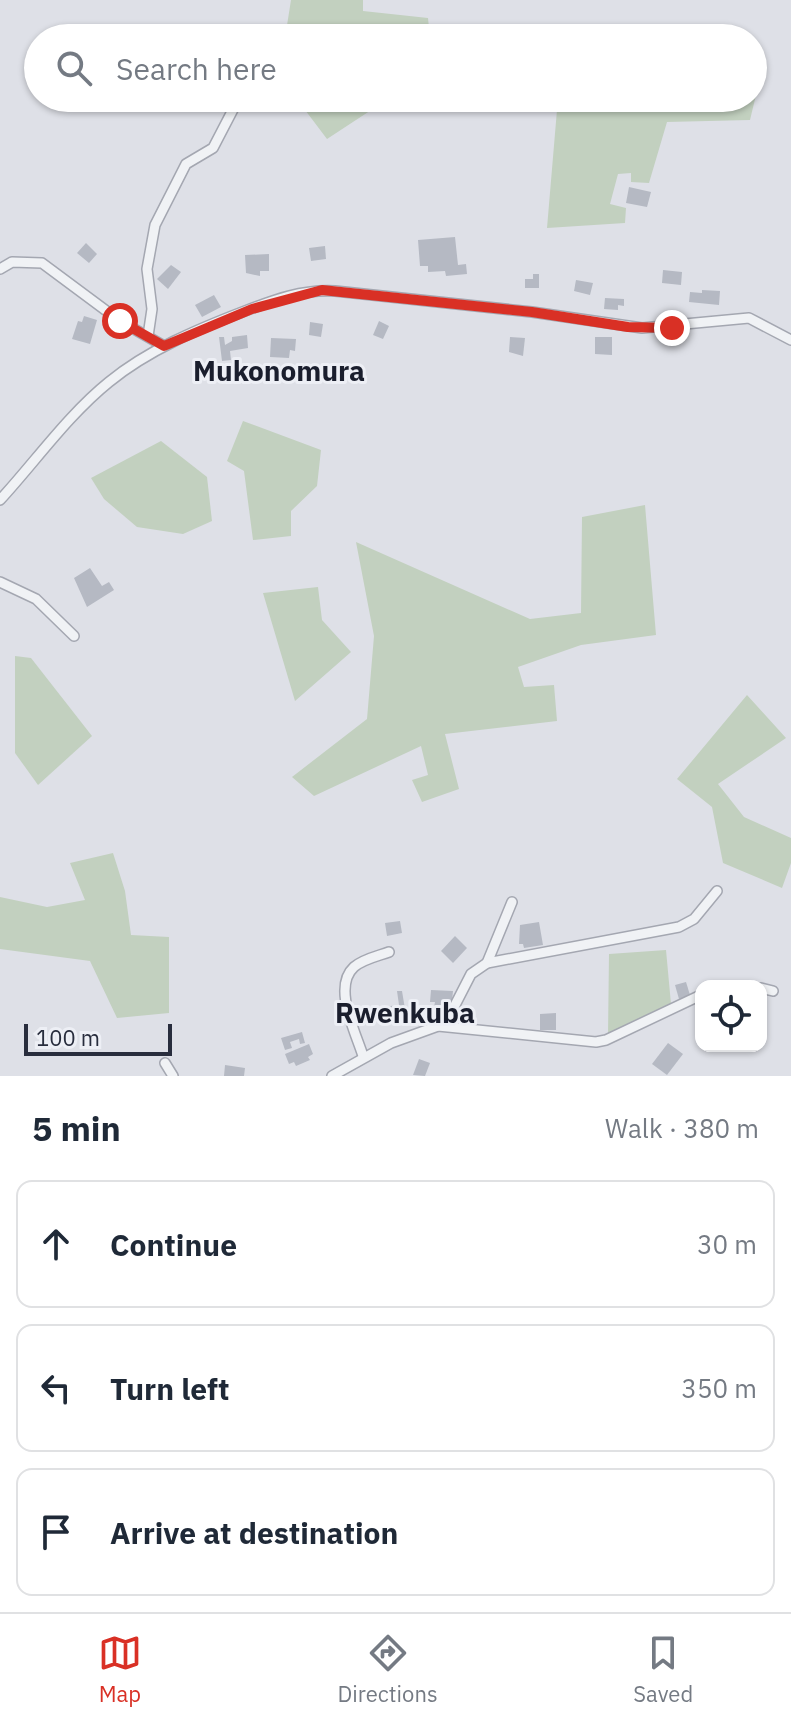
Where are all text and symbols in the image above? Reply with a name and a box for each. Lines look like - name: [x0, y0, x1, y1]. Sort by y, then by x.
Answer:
- search box: [24, 24, 767, 112]
- icon: search: [52, 46, 96, 90]
- text: Search here: [116, 49, 277, 88]
- route start: [102, 303, 138, 339]
- route end: [654, 310, 690, 346]
- district label: Mukonomura: [193, 352, 365, 389]
- map controls: [695, 980, 767, 1052]
- button: locate: [695, 980, 767, 1052]
- district label: Rwenkuba: [335, 994, 475, 1031]
- scale bar: [24, 1020, 172, 1056]
- text: 100 m: [36, 1023, 100, 1052]
- text: 5 min: [32, 1106, 121, 1150]
- text: Walk · 380 m: [605, 1111, 759, 1145]
- icon: ahead: [34, 1222, 78, 1266]
- text: Continue: [110, 1225, 237, 1264]
- text: 30 m: [697, 1227, 757, 1261]
- icon: left: [34, 1366, 78, 1410]
- text: Turn left: [110, 1369, 229, 1408]
- text: 350 m: [681, 1371, 757, 1405]
- icon: arrive: [34, 1510, 78, 1554]
- text: Arrive at destination: [110, 1513, 398, 1552]
- tab: Map: [98, 1631, 142, 1708]
- tab: Directions: [338, 1631, 438, 1708]
- tab: Saved: [633, 1631, 693, 1708]

